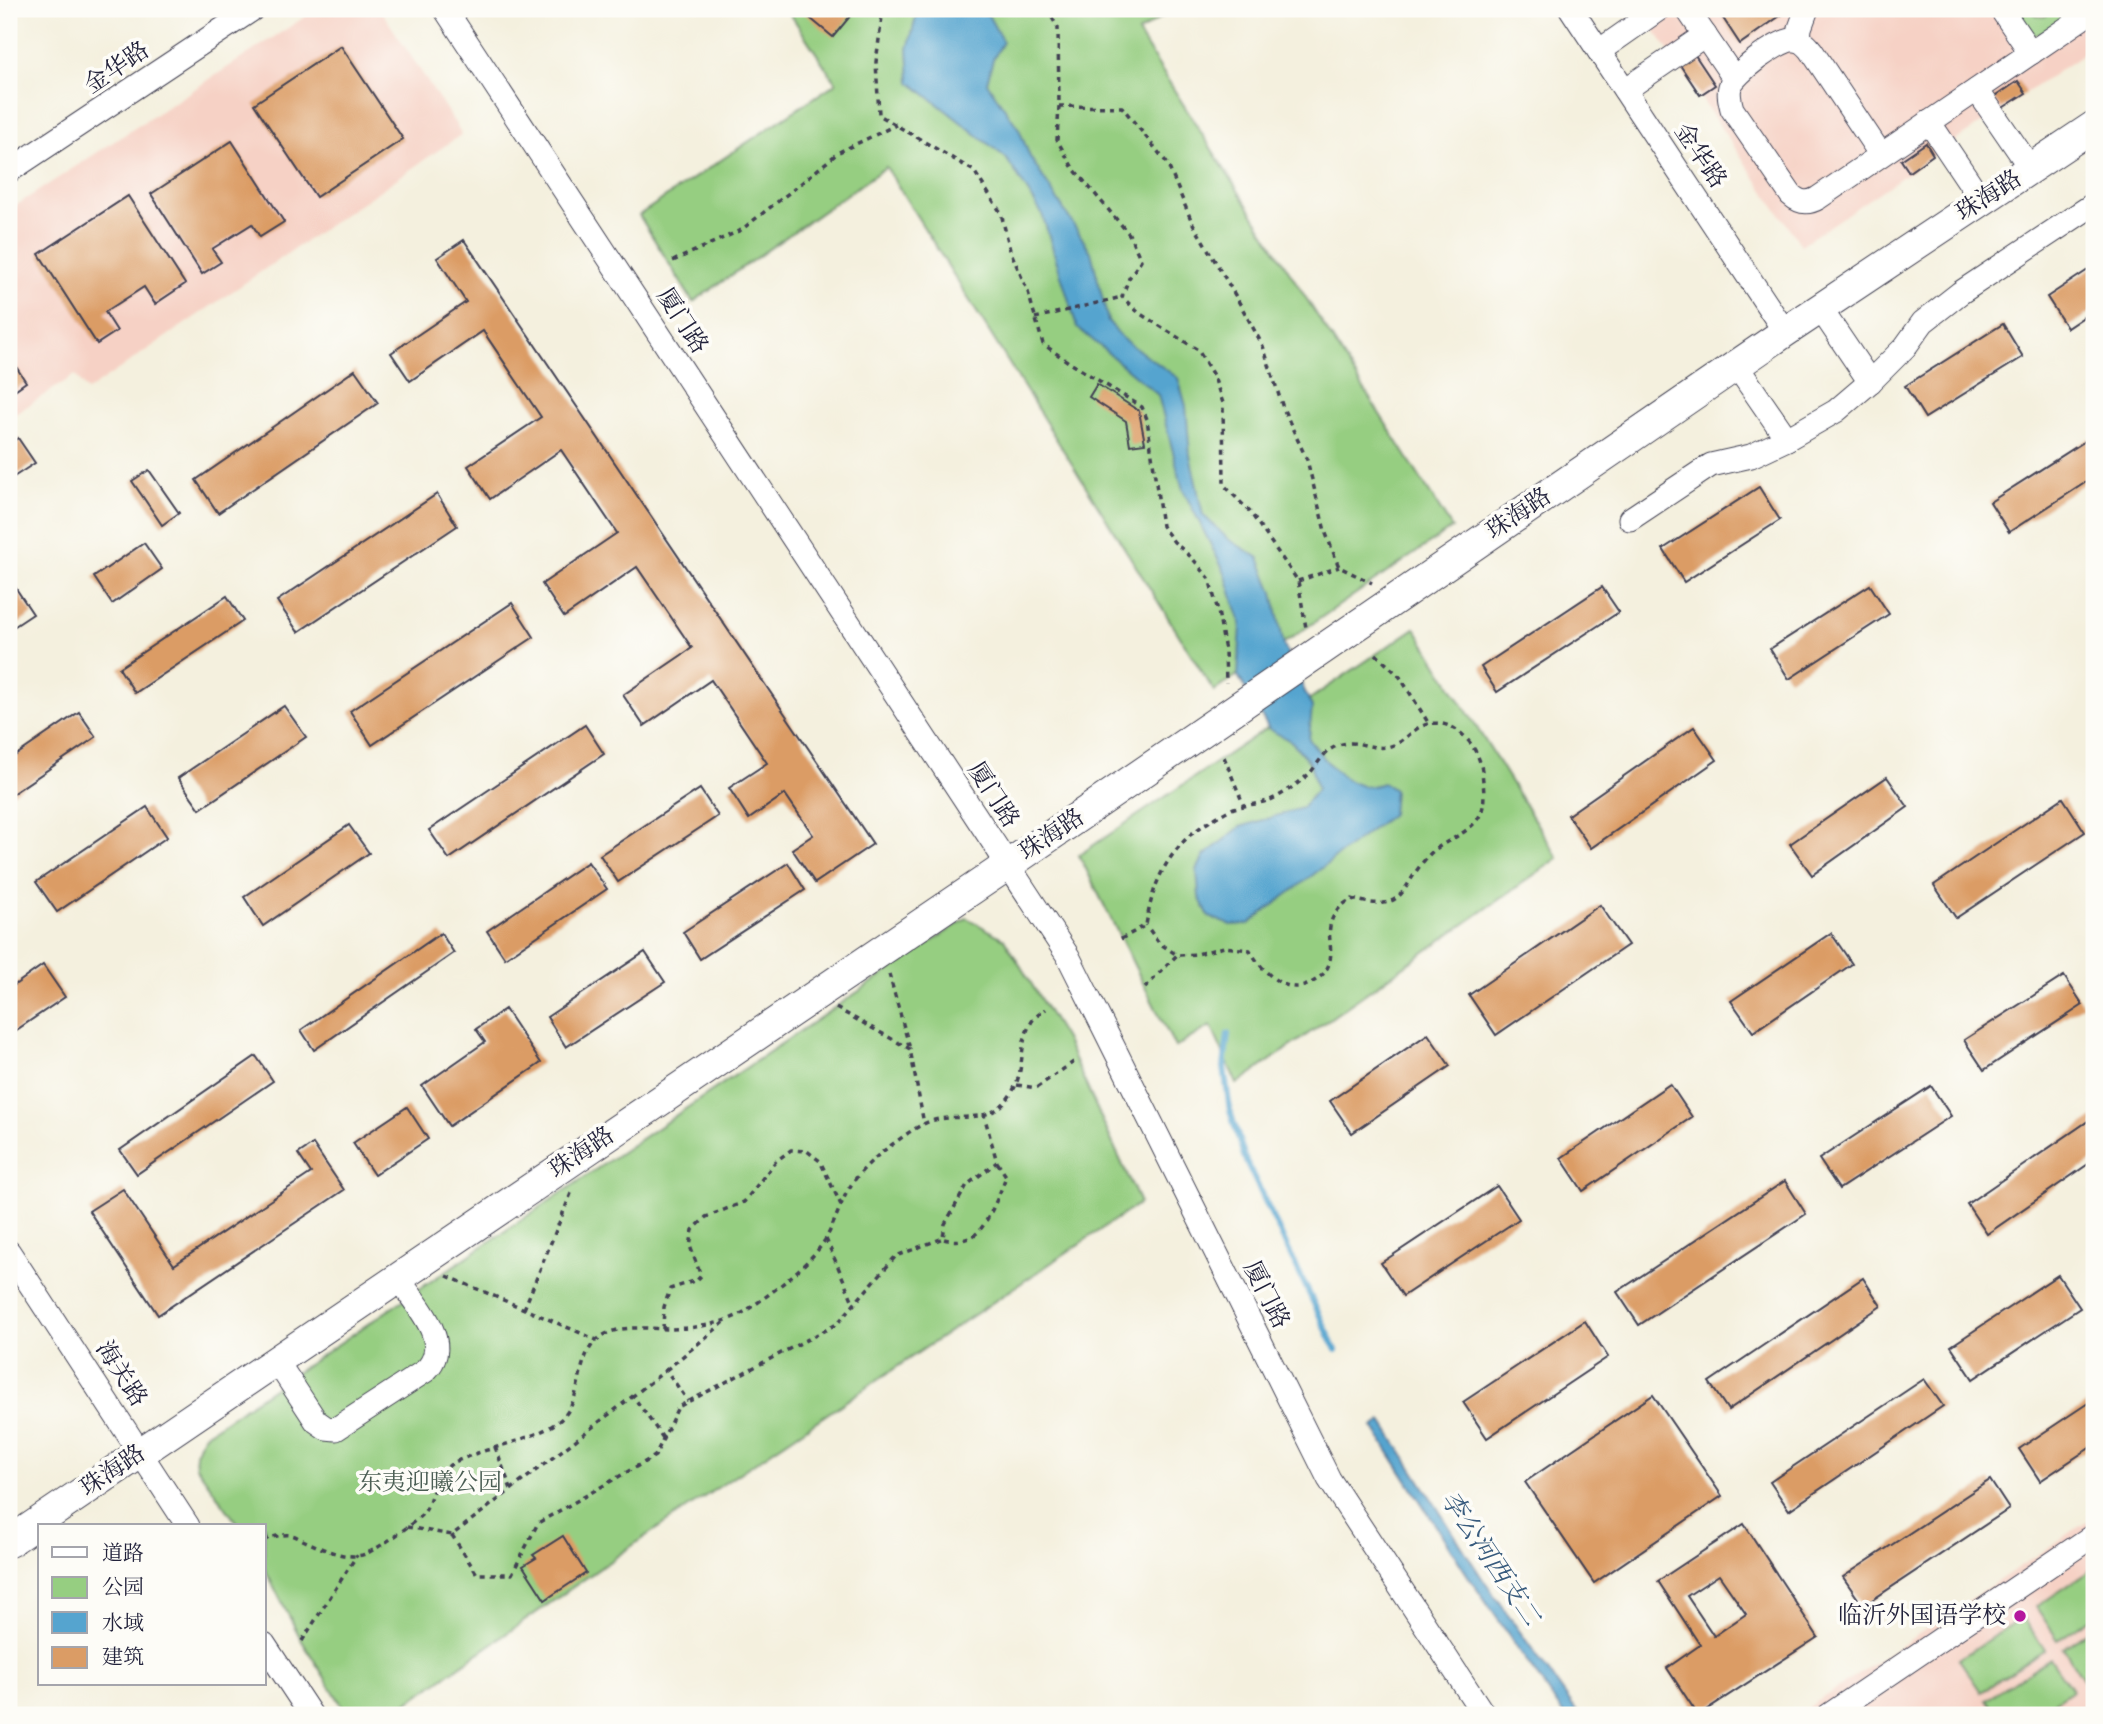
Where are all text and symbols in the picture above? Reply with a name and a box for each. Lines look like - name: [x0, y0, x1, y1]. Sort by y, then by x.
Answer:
- street label: 金华路: [79, 35, 155, 101]
- street label: 金华路: [1667, 118, 1733, 194]
- street label: 珠海路: [1951, 164, 2027, 228]
- street label: 厦门路: [650, 283, 714, 359]
- street label: 珠海路: [1481, 481, 1557, 547]
- street label: 厦门路: [961, 757, 1025, 833]
- street label: 珠海路: [1014, 802, 1090, 868]
- street label: 珠海路: [544, 1120, 620, 1186]
- street label: 厦门路: [1236, 1256, 1296, 1334]
- street label: 海关路: [89, 1336, 153, 1412]
- street label: 珠海路: [75, 1438, 151, 1504]
- park label: 东夷迎曦公园: [358, 1468, 502, 1498]
- water label: 李公河西支二: [1433, 1485, 1548, 1634]
- legend: [38, 1524, 266, 1686]
- text: 道路: [102, 1541, 144, 1567]
- text: 公园: [102, 1575, 144, 1601]
- place label: 临沂外国语学校: [1838, 1601, 2006, 1631]
- marker: 临沂外国语学校: [2012, 1608, 2028, 1624]
- text: 水域: [102, 1611, 144, 1637]
- text: 建筑: [102, 1645, 144, 1671]

